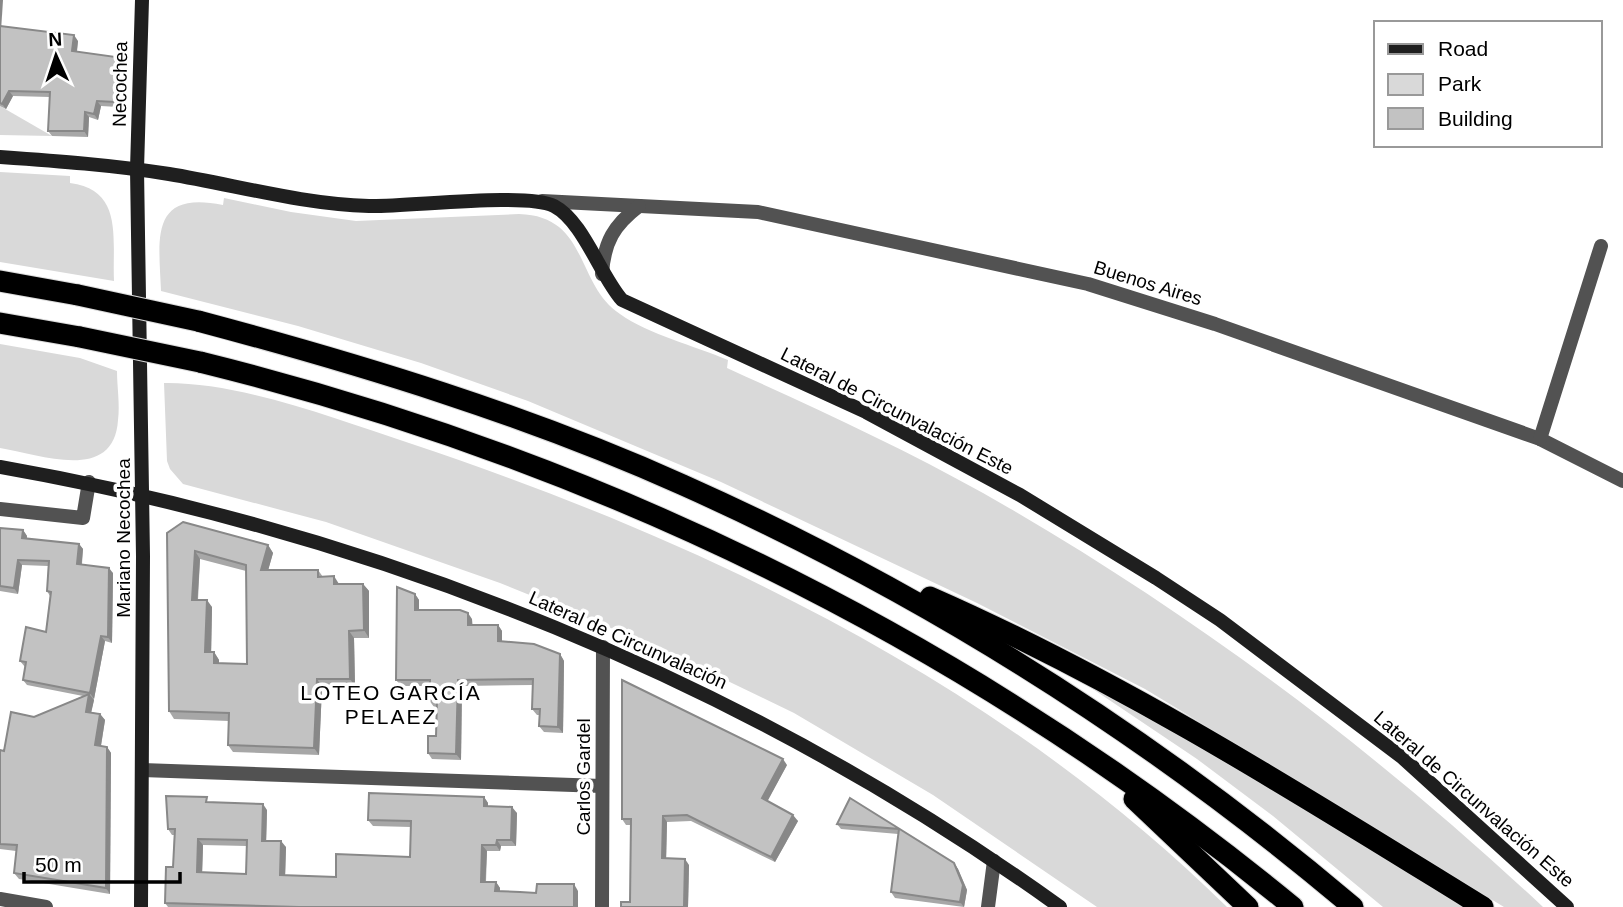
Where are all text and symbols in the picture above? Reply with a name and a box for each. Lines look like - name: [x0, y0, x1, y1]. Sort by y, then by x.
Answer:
- north arrow: [21, 21, 91, 91]
- legend: [1374, 21, 1602, 147]
- text: N: [48, 29, 63, 50]
- text: Road: [1438, 37, 1488, 60]
- street label: Necochea: [109, 41, 131, 127]
- text: Park: [1438, 72, 1482, 95]
- text: Building: [1438, 107, 1513, 130]
- street label: Buenos Aires: [1091, 257, 1205, 309]
- street label: Lateral de Circunvalación Este: [777, 343, 1017, 479]
- street label: Mariano Necochea: [113, 458, 134, 618]
- street label: Lateral de Circunvalación: [526, 587, 730, 693]
- district label: LOTEO GARCÍA PELAEZ: [300, 681, 482, 728]
- street label: Lateral de Circunvalación Este: [1370, 707, 1578, 891]
- street label: Carlos Gardel: [573, 718, 594, 836]
- scale bar: [24, 841, 180, 885]
- text: 50 m: [35, 853, 82, 876]

